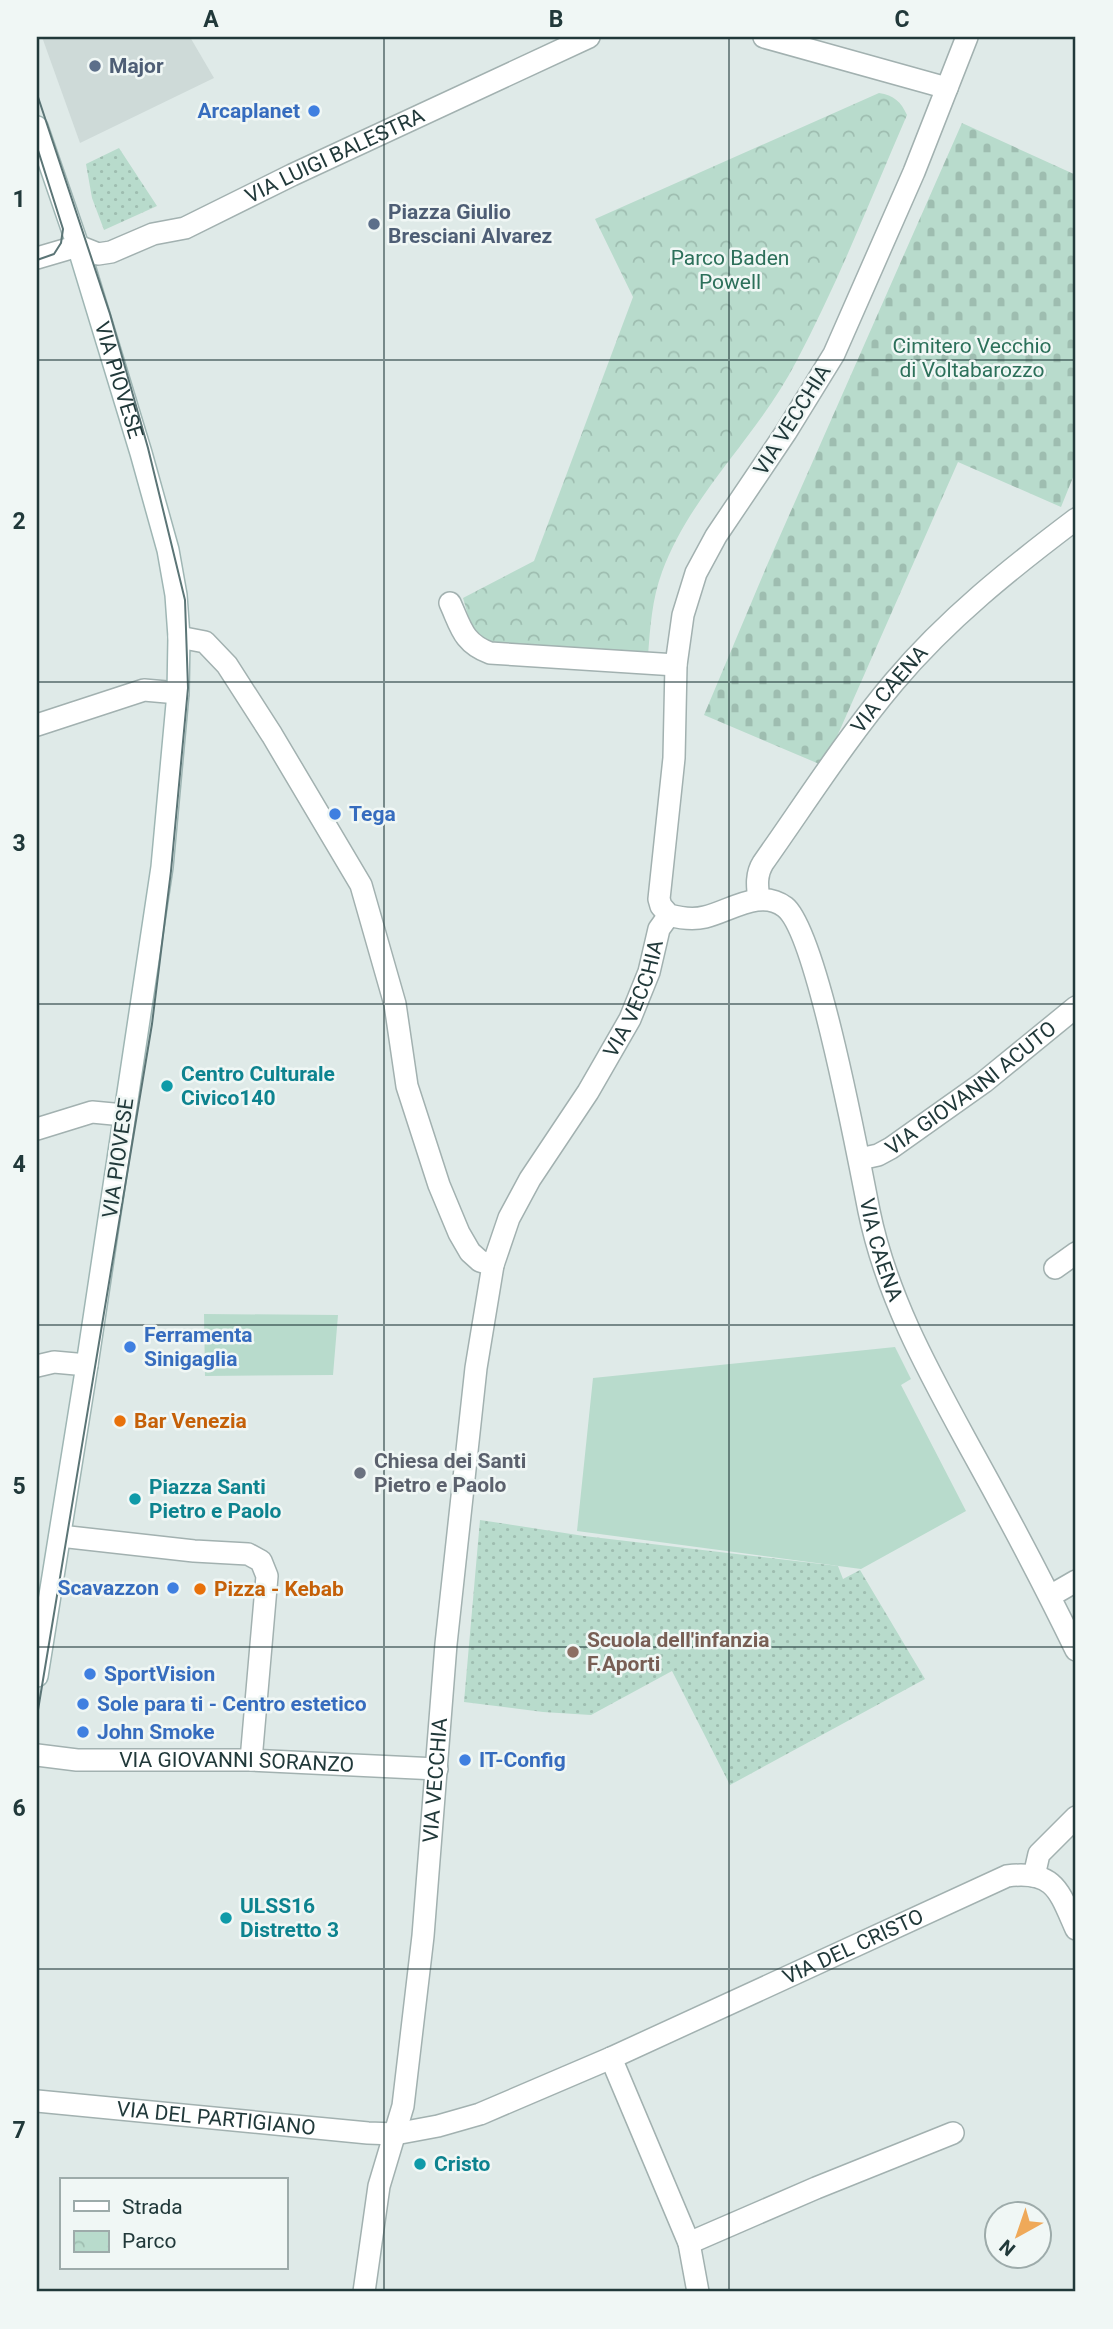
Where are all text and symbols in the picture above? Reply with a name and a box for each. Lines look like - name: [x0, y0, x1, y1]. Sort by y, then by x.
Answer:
- text: A: [203, 6, 219, 33]
- text: B: [549, 6, 563, 33]
- text: C: [894, 6, 910, 33]
- place label: Major: [109, 54, 164, 78]
- marker: Major: [87, 58, 103, 74]
- place label: Arcaplanet: [197, 99, 300, 123]
- street label: VIA LUIGI BALESTRA: [241, 103, 428, 208]
- marker: Arcaplanet: [306, 103, 322, 119]
- text: 1: [12, 186, 26, 213]
- place label: Piazza Giulio Bresciani Alvarez: [388, 200, 552, 248]
- marker: Piazza Giulio Bresciani Alvarez: [366, 216, 382, 232]
- park label: Parco Baden Powell: [671, 246, 789, 294]
- street label: VIA PIOVESE: [90, 319, 148, 442]
- park label: Cimitero Vecchio di Voltabarozzo: [892, 334, 1052, 382]
- street label: VIA VECCHIA: [749, 360, 836, 480]
- text: 2: [12, 508, 26, 535]
- street label: VIA CAENA: [846, 640, 933, 738]
- place label: Tega: [349, 802, 396, 826]
- marker: Tega: [327, 806, 343, 822]
- text: 3: [12, 830, 26, 857]
- street label: VIA VECCHIA: [599, 937, 668, 1061]
- street label: VIA GIOVANNI ACUTO: [881, 1016, 1061, 1160]
- place label: Centro Culturale Civico140: [181, 1062, 335, 1110]
- marker: Centro Culturale Civico140: [159, 1078, 175, 1094]
- street label: VIA PIOVESE: [98, 1096, 138, 1220]
- text: 4: [12, 1151, 26, 1178]
- street label: VIA CAENA: [855, 1196, 908, 1305]
- place label: Ferramenta Sinigaglia: [144, 1323, 253, 1371]
- marker: Ferramenta Sinigaglia: [122, 1339, 138, 1355]
- place label: Bar Venezia: [134, 1409, 247, 1433]
- marker: Bar Venezia: [112, 1413, 128, 1429]
- place label: Chiesa dei Santi Pietro e Paolo: [374, 1449, 526, 1497]
- marker: Chiesa dei Santi Pietro e Paolo: [352, 1465, 368, 1481]
- text: 5: [12, 1473, 26, 1500]
- place label: Piazza Santi Pietro e Paolo: [149, 1475, 282, 1523]
- marker: Piazza Santi Pietro e Paolo: [127, 1491, 143, 1507]
- place label: Scavazzon: [57, 1576, 159, 1600]
- place label: Pizza - Kebab: [214, 1577, 344, 1601]
- marker: Scavazzon: [165, 1580, 181, 1596]
- marker: Pizza - Kebab: [192, 1581, 208, 1597]
- place label: Scuola dell'infanzia F.Aporti: [587, 1628, 770, 1676]
- marker: Scuola dell'infanzia F.Aporti: [565, 1644, 581, 1660]
- place label: SportVision: [104, 1662, 215, 1686]
- marker: SportVision: [82, 1666, 98, 1682]
- place label: Sole para ti - Centro estetico: [97, 1692, 367, 1716]
- marker: Sole para ti - Centro estetico: [75, 1696, 91, 1712]
- street label: VIA VECCHIA: [418, 1716, 452, 1844]
- place label: John Smoke: [97, 1720, 215, 1744]
- marker: John Smoke: [75, 1724, 91, 1740]
- street label: VIA GIOVANNI SORANZO: [119, 1748, 355, 1777]
- place label: IT-Config: [479, 1748, 566, 1772]
- marker: IT-Config: [457, 1752, 473, 1768]
- text: 6: [12, 1795, 26, 1822]
- place label: ULSS16 Distretto 3: [240, 1894, 339, 1942]
- street label: VIA DEL CRISTO: [779, 1904, 927, 1989]
- marker: ULSS16 Distretto 3: [218, 1910, 234, 1926]
- street label: VIA DEL PARTIGIANO: [116, 2097, 317, 2140]
- text: 7: [12, 2117, 26, 2144]
- place label: Cristo: [434, 2152, 491, 2176]
- marker: Cristo: [412, 2156, 428, 2172]
- legend: [60, 2178, 287, 2270]
- text: Strada: [122, 2195, 183, 2219]
- north arrow: [984, 2200, 1054, 2270]
- text: Parco: [122, 2229, 176, 2253]
- text: N: [995, 2235, 1020, 2261]

